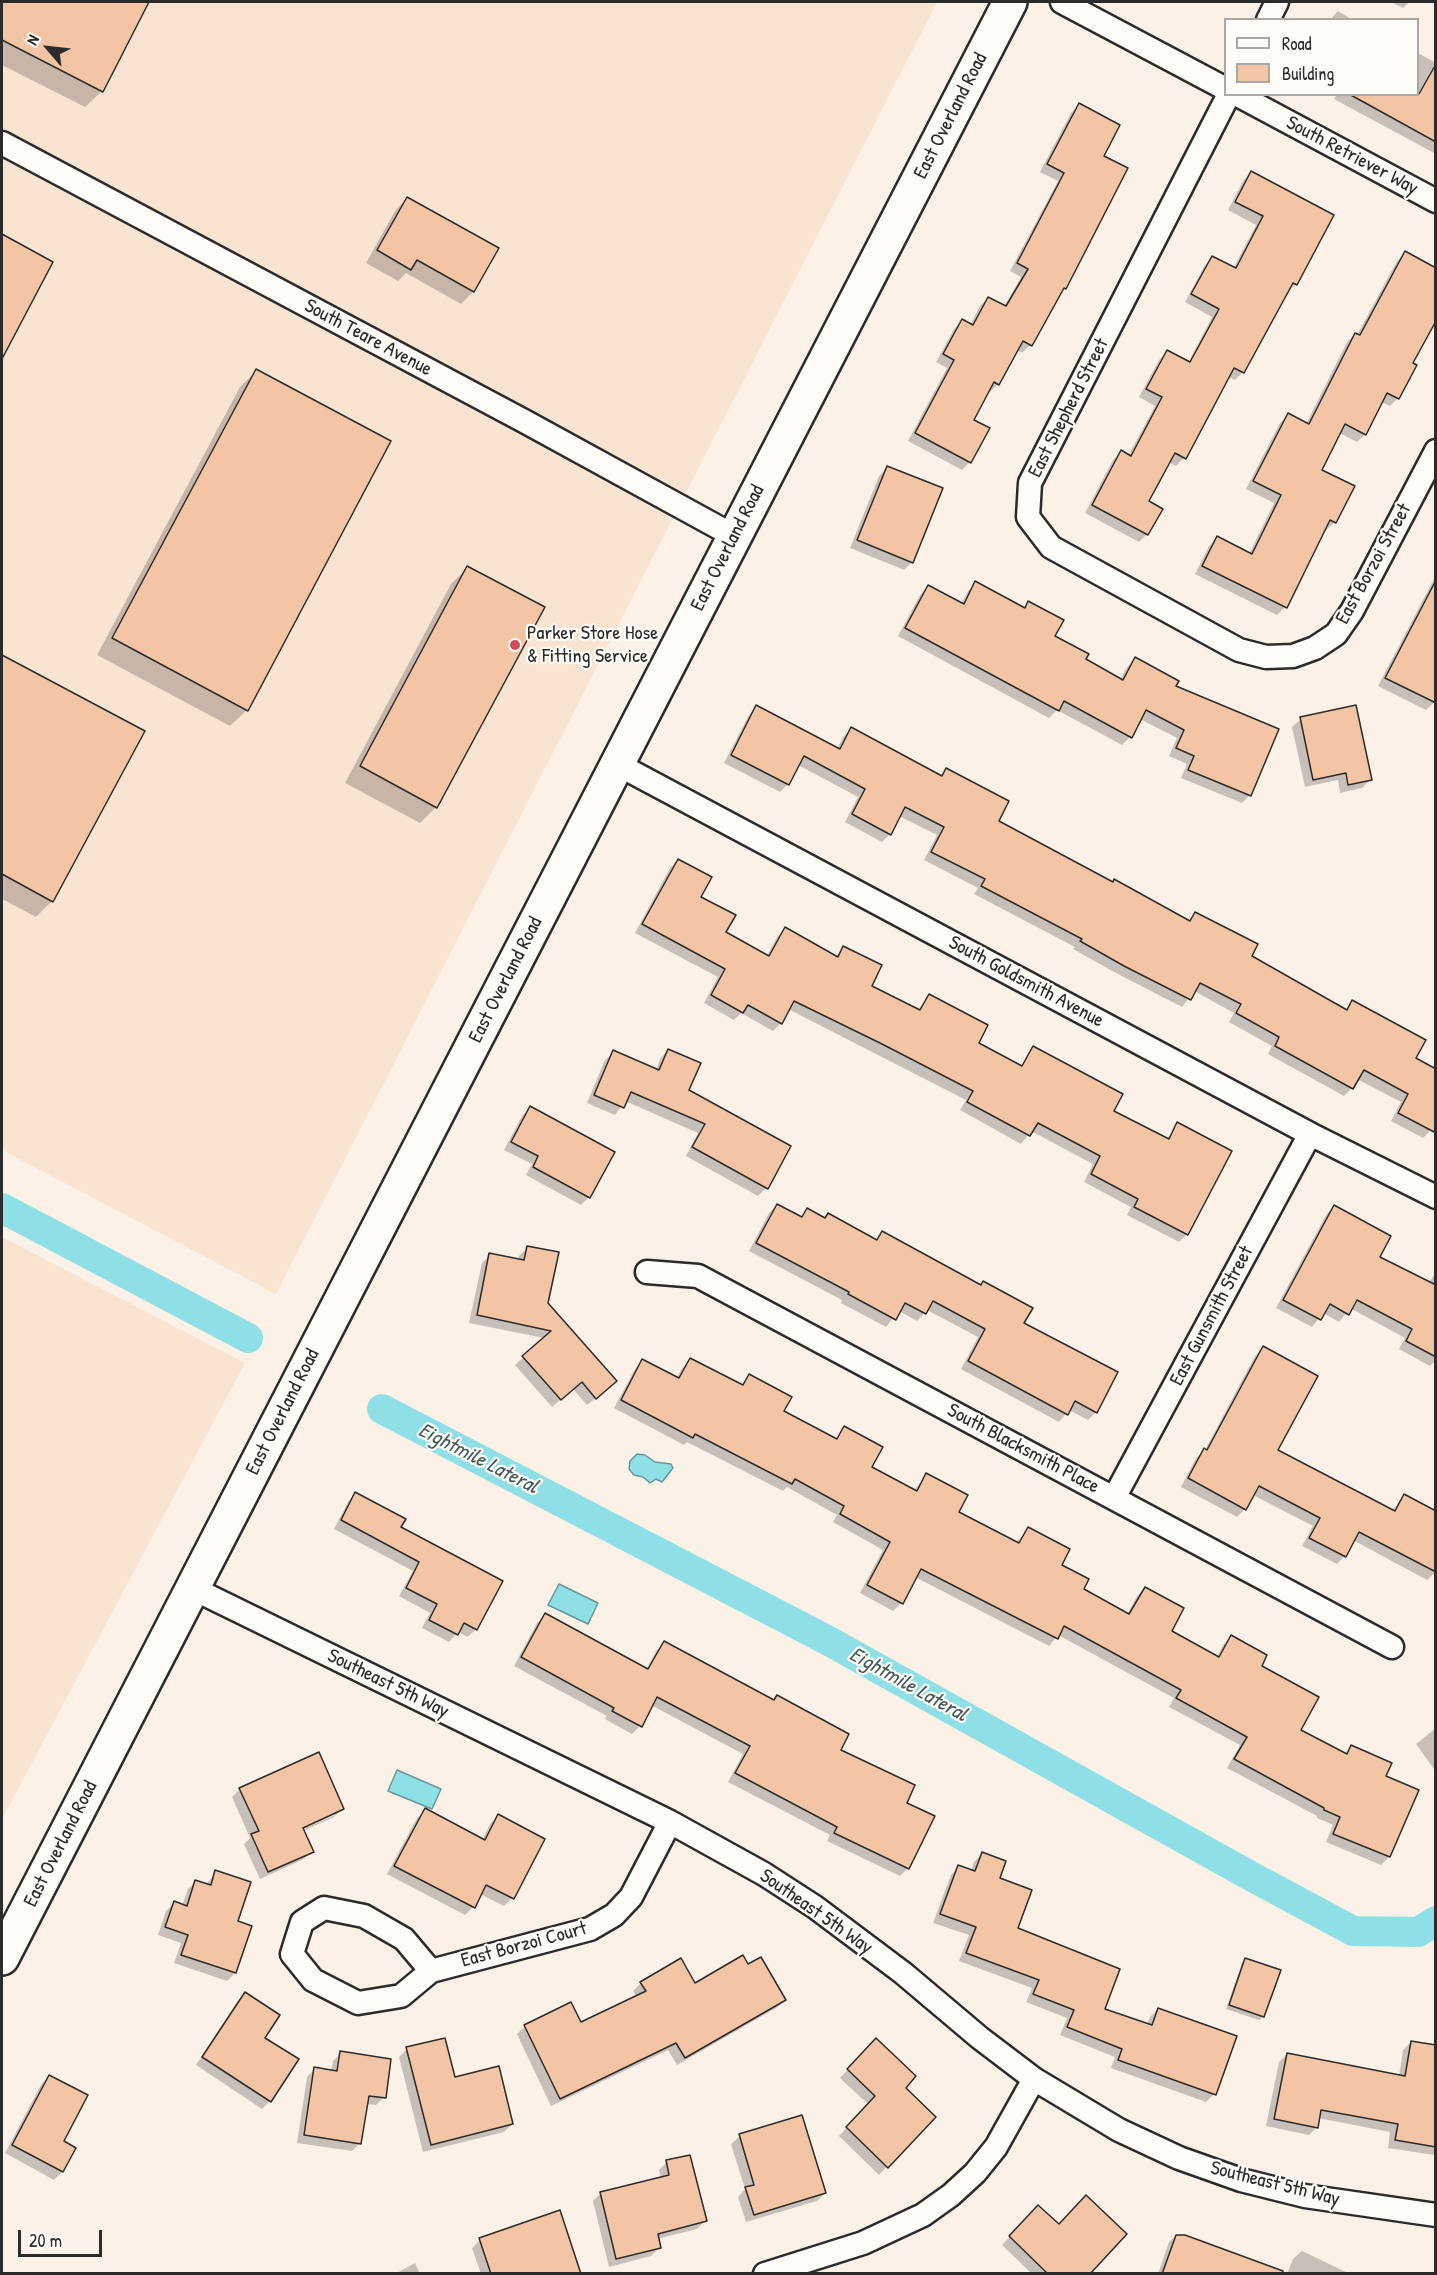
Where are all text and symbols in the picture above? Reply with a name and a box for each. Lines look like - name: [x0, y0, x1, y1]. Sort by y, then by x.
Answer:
- north arrow: [18, 18, 78, 78]
- legend: [1224, 18, 1419, 96]
- text: N: [20, 31, 44, 48]
- text: Road: [1282, 31, 1312, 56]
- street label: East Overland Road: [909, 49, 993, 183]
- text: Building: [1282, 61, 1334, 86]
- street label: South Retriever Way: [1282, 111, 1422, 201]
- street label: South Teare Avenue: [300, 294, 436, 382]
- street label: East Shepherd Street: [1024, 334, 1114, 482]
- street label: East Overland Road: [686, 481, 770, 615]
- street label: East Borzoi Street: [1331, 500, 1417, 628]
- place label: Parker Store Hose & Fitting Service: [527, 622, 658, 669]
- marker: Parker Store Hose & Fitting Service: [508, 638, 522, 652]
- street label: East Overland Road: [464, 913, 548, 1047]
- street label: South Goldsmith Avenue: [944, 931, 1108, 1033]
- street label: East Gunsmith Street: [1165, 1242, 1259, 1390]
- street label: East Overland Road: [241, 1345, 325, 1479]
- street label: South Blacksmith Place: [943, 1399, 1103, 1499]
- water label: Eightmile Lateral: [414, 1418, 542, 1500]
- water label: Eightmile Lateral: [845, 1642, 971, 1728]
- street label: Southeast 5th Way: [323, 1644, 453, 1724]
- street label: East Overland Road: [19, 1777, 103, 1911]
- street label: Southeast 5th Way: [755, 1864, 877, 1960]
- street label: East Borzoi Court: [459, 1917, 589, 1973]
- street label: Southeast 5th Way: [1208, 2156, 1342, 2212]
- scale bar: [21, 2218, 105, 2256]
- text: 20 m: [29, 2228, 62, 2253]

